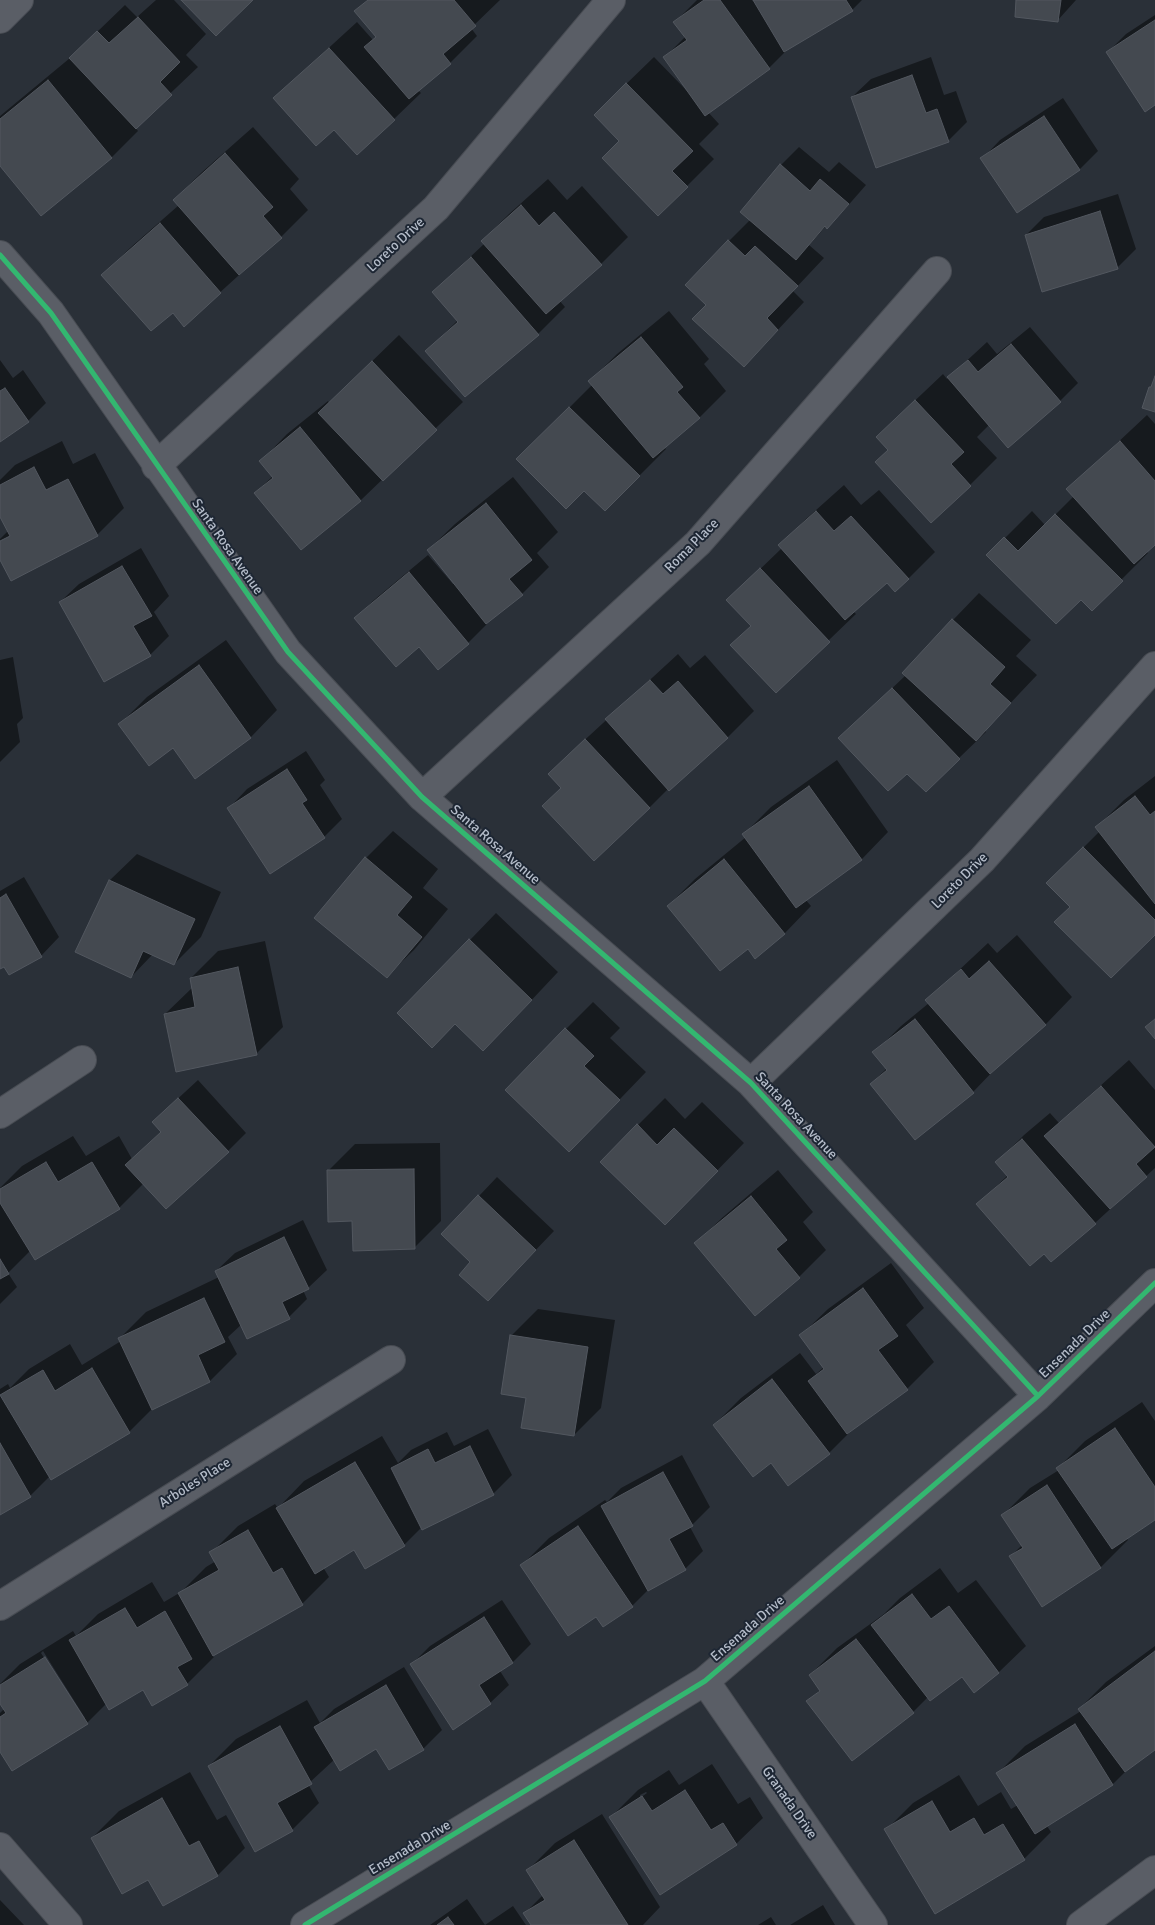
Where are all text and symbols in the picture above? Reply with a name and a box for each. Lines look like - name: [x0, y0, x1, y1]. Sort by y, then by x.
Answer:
- street label: Loreto Drive: [364, 214, 428, 276]
- street label: Santa Rosa Avenue: [188, 496, 266, 598]
- street label: Roma Place: [661, 515, 723, 577]
- street label: Santa Rosa Avenue: [447, 802, 543, 888]
- street label: Loreto Drive: [928, 849, 992, 913]
- street label: Santa Rosa Avenue: [751, 1069, 841, 1163]
- street label: Ensenada Drive: [1036, 1306, 1114, 1382]
- street label: Arboles Place: [156, 1454, 234, 1512]
- street label: Ensenada Drive: [708, 1592, 788, 1666]
- street label: Granada Drive: [758, 1763, 820, 1843]
- street label: Ensenada Drive: [366, 1817, 454, 1879]

